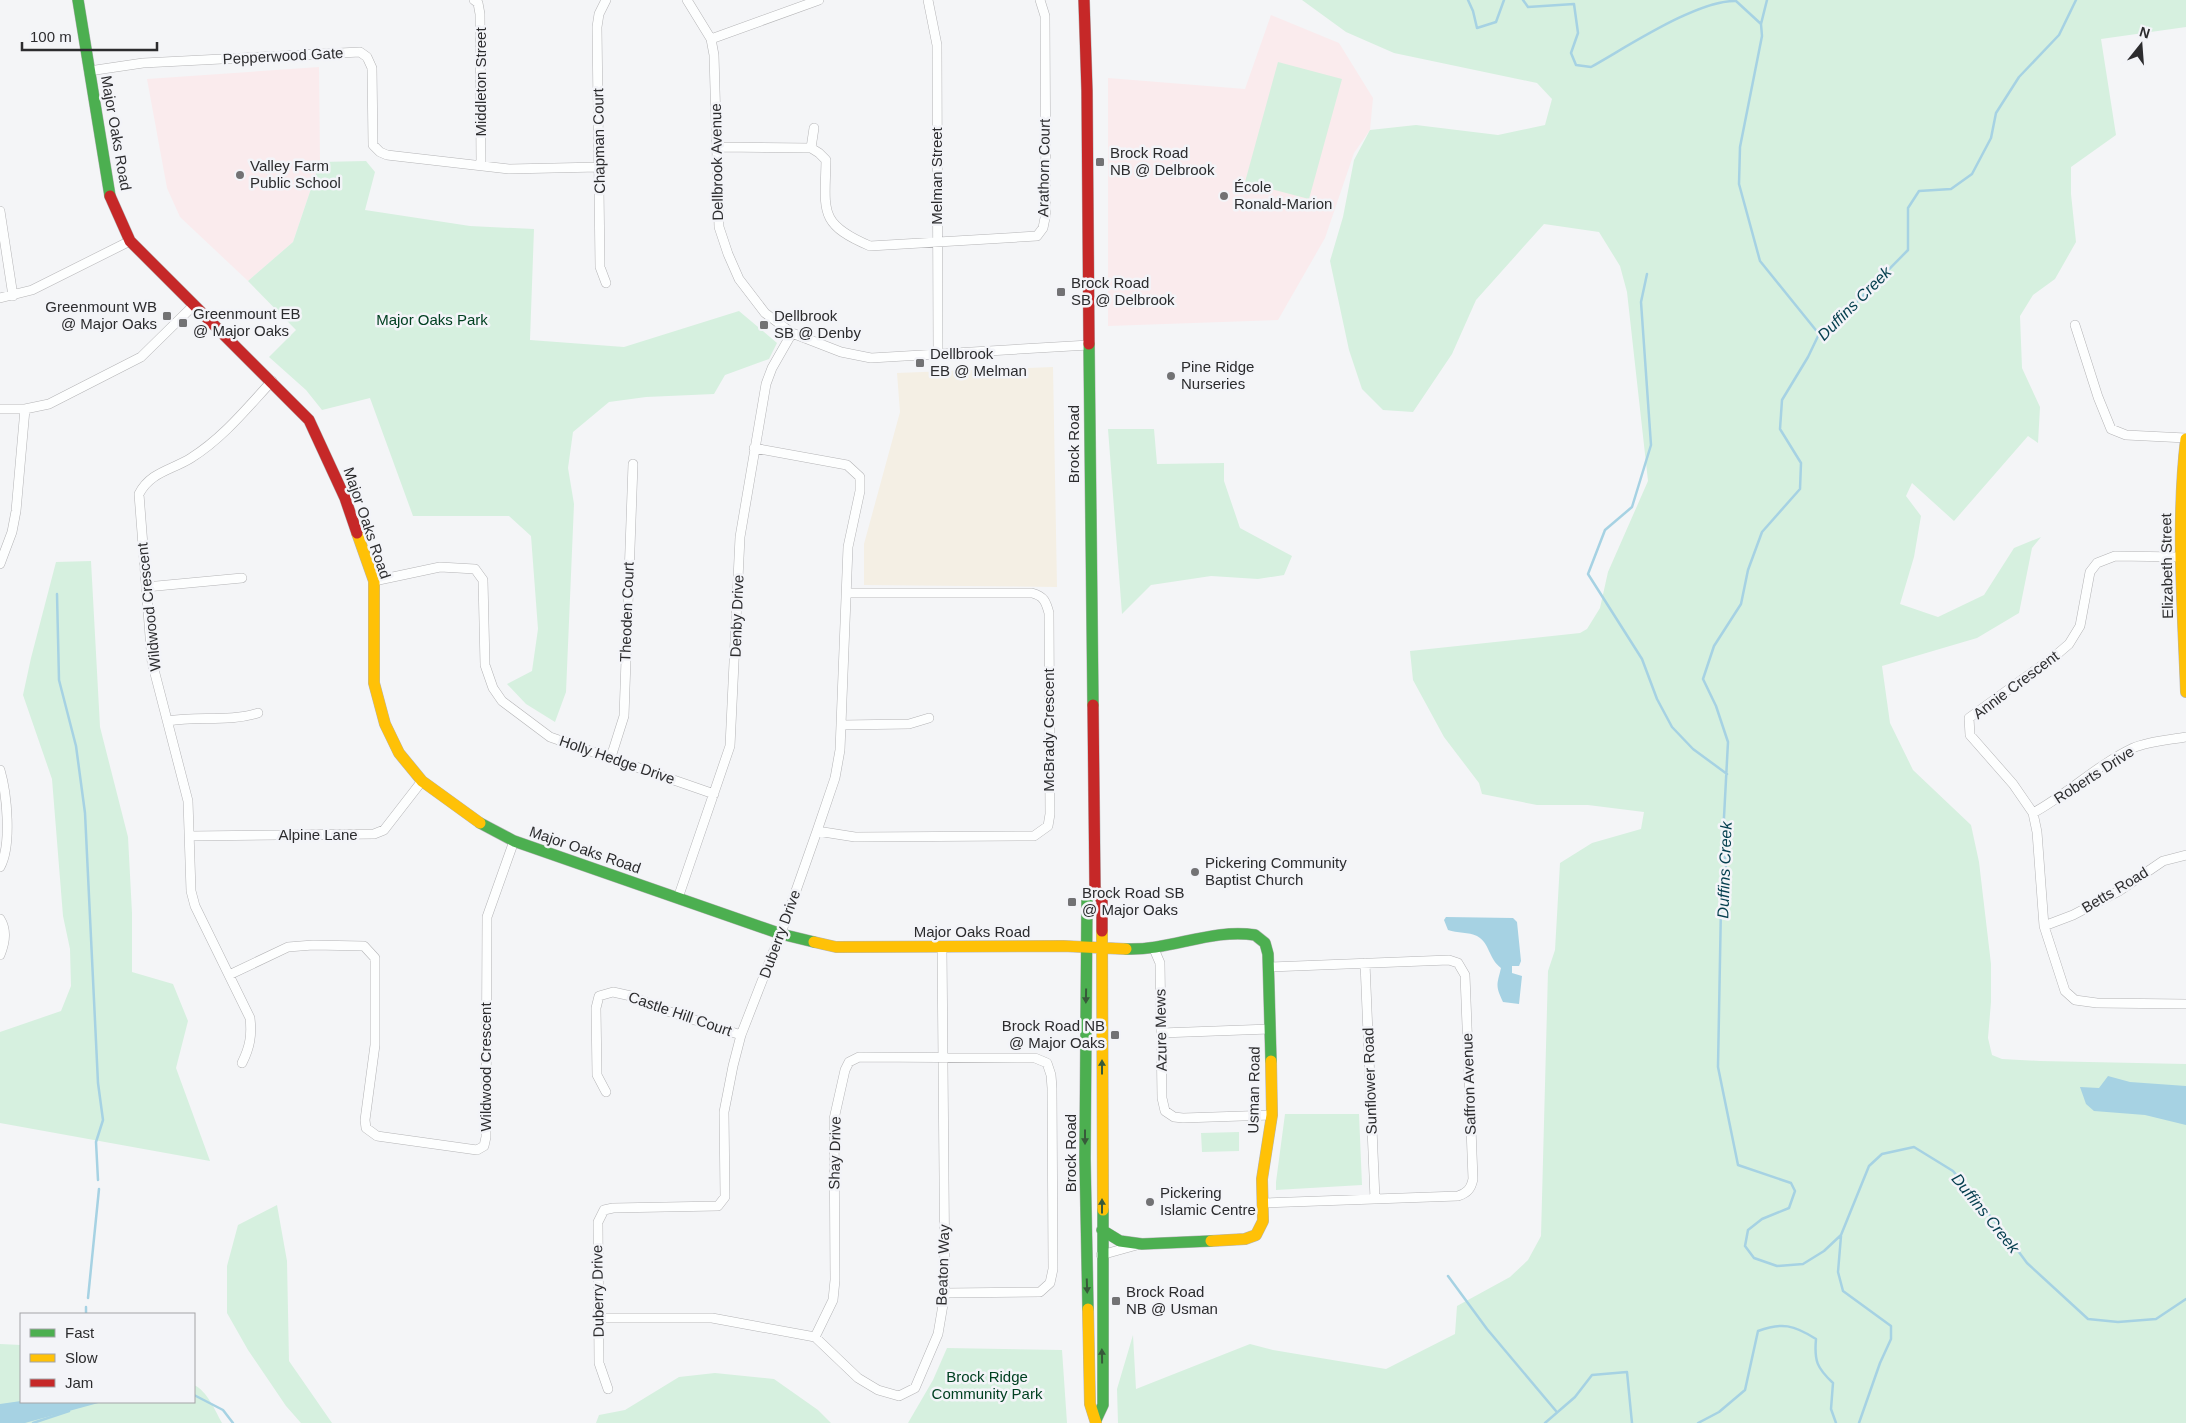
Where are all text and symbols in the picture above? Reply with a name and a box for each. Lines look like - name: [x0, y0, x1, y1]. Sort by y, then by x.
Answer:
- scale bar: [22, 20, 158, 52]
- north arrow: [2116, 20, 2166, 70]
- text: N: [2138, 23, 2152, 42]
- street label: Middleton Street: [472, 27, 489, 137]
- text: 100 m: [30, 28, 72, 45]
- street label: Pepperwood Gate: [222, 44, 344, 67]
- street label: Major Oaks Road: [98, 74, 135, 192]
- street label: Chapman Court: [589, 87, 608, 194]
- street label: Dellbrook Avenue: [707, 103, 726, 221]
- street label: Arathorn Court: [1034, 118, 1053, 217]
- street label: Melman Street: [928, 126, 945, 225]
- place label: Brock Road NB @ Delbrook: [1110, 144, 1215, 178]
- marker: Brock Road NB @ Delbrook: [1094, 156, 1106, 168]
- place label: Valley Farm Public School: [250, 157, 341, 191]
- marker: Valley Farm Public School: [234, 169, 246, 181]
- place label: École Ronald-Marion: [1234, 178, 1332, 212]
- marker: École Ronald-Marion: [1218, 190, 1230, 202]
- water label: Duffins Creek: [1814, 262, 1895, 344]
- place label: Brock Road SB @ Delbrook: [1071, 274, 1175, 308]
- marker: Brock Road SB @ Delbrook: [1055, 286, 1067, 298]
- place label: Greenmount WB @ Major Oaks: [45, 298, 157, 332]
- place label: Greenmount EB @ Major Oaks: [193, 305, 301, 339]
- place label: Dellbrook SB @ Denby: [774, 307, 861, 341]
- marker: Greenmount WB @ Major Oaks: [161, 310, 173, 322]
- park label: Major Oaks Park: [376, 311, 488, 328]
- marker: Greenmount EB @ Major Oaks: [177, 317, 189, 329]
- marker: Dellbrook SB @ Denby: [758, 319, 770, 331]
- place label: Dellbrook EB @ Melman: [930, 345, 1027, 379]
- marker: Dellbrook EB @ Melman: [914, 357, 926, 369]
- place label: Pine Ridge Nurseries: [1181, 358, 1254, 392]
- marker: Pine Ridge Nurseries: [1165, 370, 1177, 382]
- street label: Brock Road: [1065, 405, 1082, 483]
- street label: Major Oaks Road: [340, 465, 395, 581]
- street label: Elizabeth Street: [2157, 512, 2176, 619]
- street label: Wildwood Crescent: [133, 541, 164, 672]
- street label: Theoden Court: [616, 561, 637, 662]
- street label: Denby Drive: [727, 574, 746, 658]
- street label: Annie Crescent: [1970, 646, 2062, 722]
- street label: McBrady Crescent: [1040, 667, 1057, 792]
- street label: Holly Hedge Drive: [557, 732, 677, 787]
- street label: Roberts Drive: [2051, 742, 2137, 807]
- water label: Duffins Creek: [1714, 820, 1735, 919]
- street label: Major Oaks Road: [527, 822, 643, 877]
- street label: Alpine Lane: [278, 826, 358, 843]
- place label: Pickering Community Baptist Church: [1205, 854, 1347, 888]
- street label: Betts Road: [2079, 863, 2151, 916]
- marker: Pickering Community Baptist Church: [1189, 866, 1201, 878]
- place label: Brock Road SB @ Major Oaks: [1082, 884, 1185, 918]
- street label: Duberry Drive: [756, 887, 803, 980]
- marker: Brock Road SB @ Major Oaks: [1066, 896, 1078, 908]
- street label: Major Oaks Road: [914, 923, 1030, 940]
- street label: Castle Hill Court: [626, 988, 735, 1039]
- one-way arrow: [1082, 988, 1090, 1004]
- street label: Azure Mews: [1151, 989, 1170, 1071]
- street label: Wildwood Crescent: [477, 1002, 494, 1132]
- place label: Brock Road NB @ Major Oaks: [1002, 1017, 1105, 1051]
- street label: Sunflower Road: [1359, 1027, 1380, 1135]
- marker: Brock Road NB @ Major Oaks: [1109, 1029, 1121, 1041]
- street label: Saffron Avenue: [1458, 1033, 1479, 1135]
- street label: Usman Road: [1244, 1046, 1263, 1134]
- one-way arrow: [1098, 1059, 1106, 1075]
- street label: Brock Road: [1062, 1114, 1079, 1192]
- street label: Shay Drive: [825, 1116, 844, 1190]
- one-way arrow: [1081, 1129, 1089, 1145]
- water label: Duffins Creek: [1949, 1170, 2023, 1257]
- place label: Pickering Islamic Centre: [1160, 1184, 1256, 1218]
- marker: Pickering Islamic Centre: [1144, 1196, 1156, 1208]
- one-way arrow: [1098, 1198, 1106, 1214]
- street label: Beaton Way: [933, 1224, 952, 1306]
- street label: Duberry Drive: [588, 1245, 607, 1337]
- one-way arrow: [1083, 1278, 1091, 1294]
- place label: Brock Road NB @ Usman: [1126, 1283, 1218, 1317]
- marker: Brock Road NB @ Usman: [1110, 1295, 1122, 1307]
- legend: [20, 1313, 195, 1403]
- text: Fast: [65, 1324, 95, 1341]
- one-way arrow: [1098, 1348, 1106, 1364]
- text: Slow: [65, 1349, 98, 1366]
- park label: Brock Ridge Community Park: [932, 1368, 1043, 1402]
- text: Jam: [65, 1374, 93, 1391]

